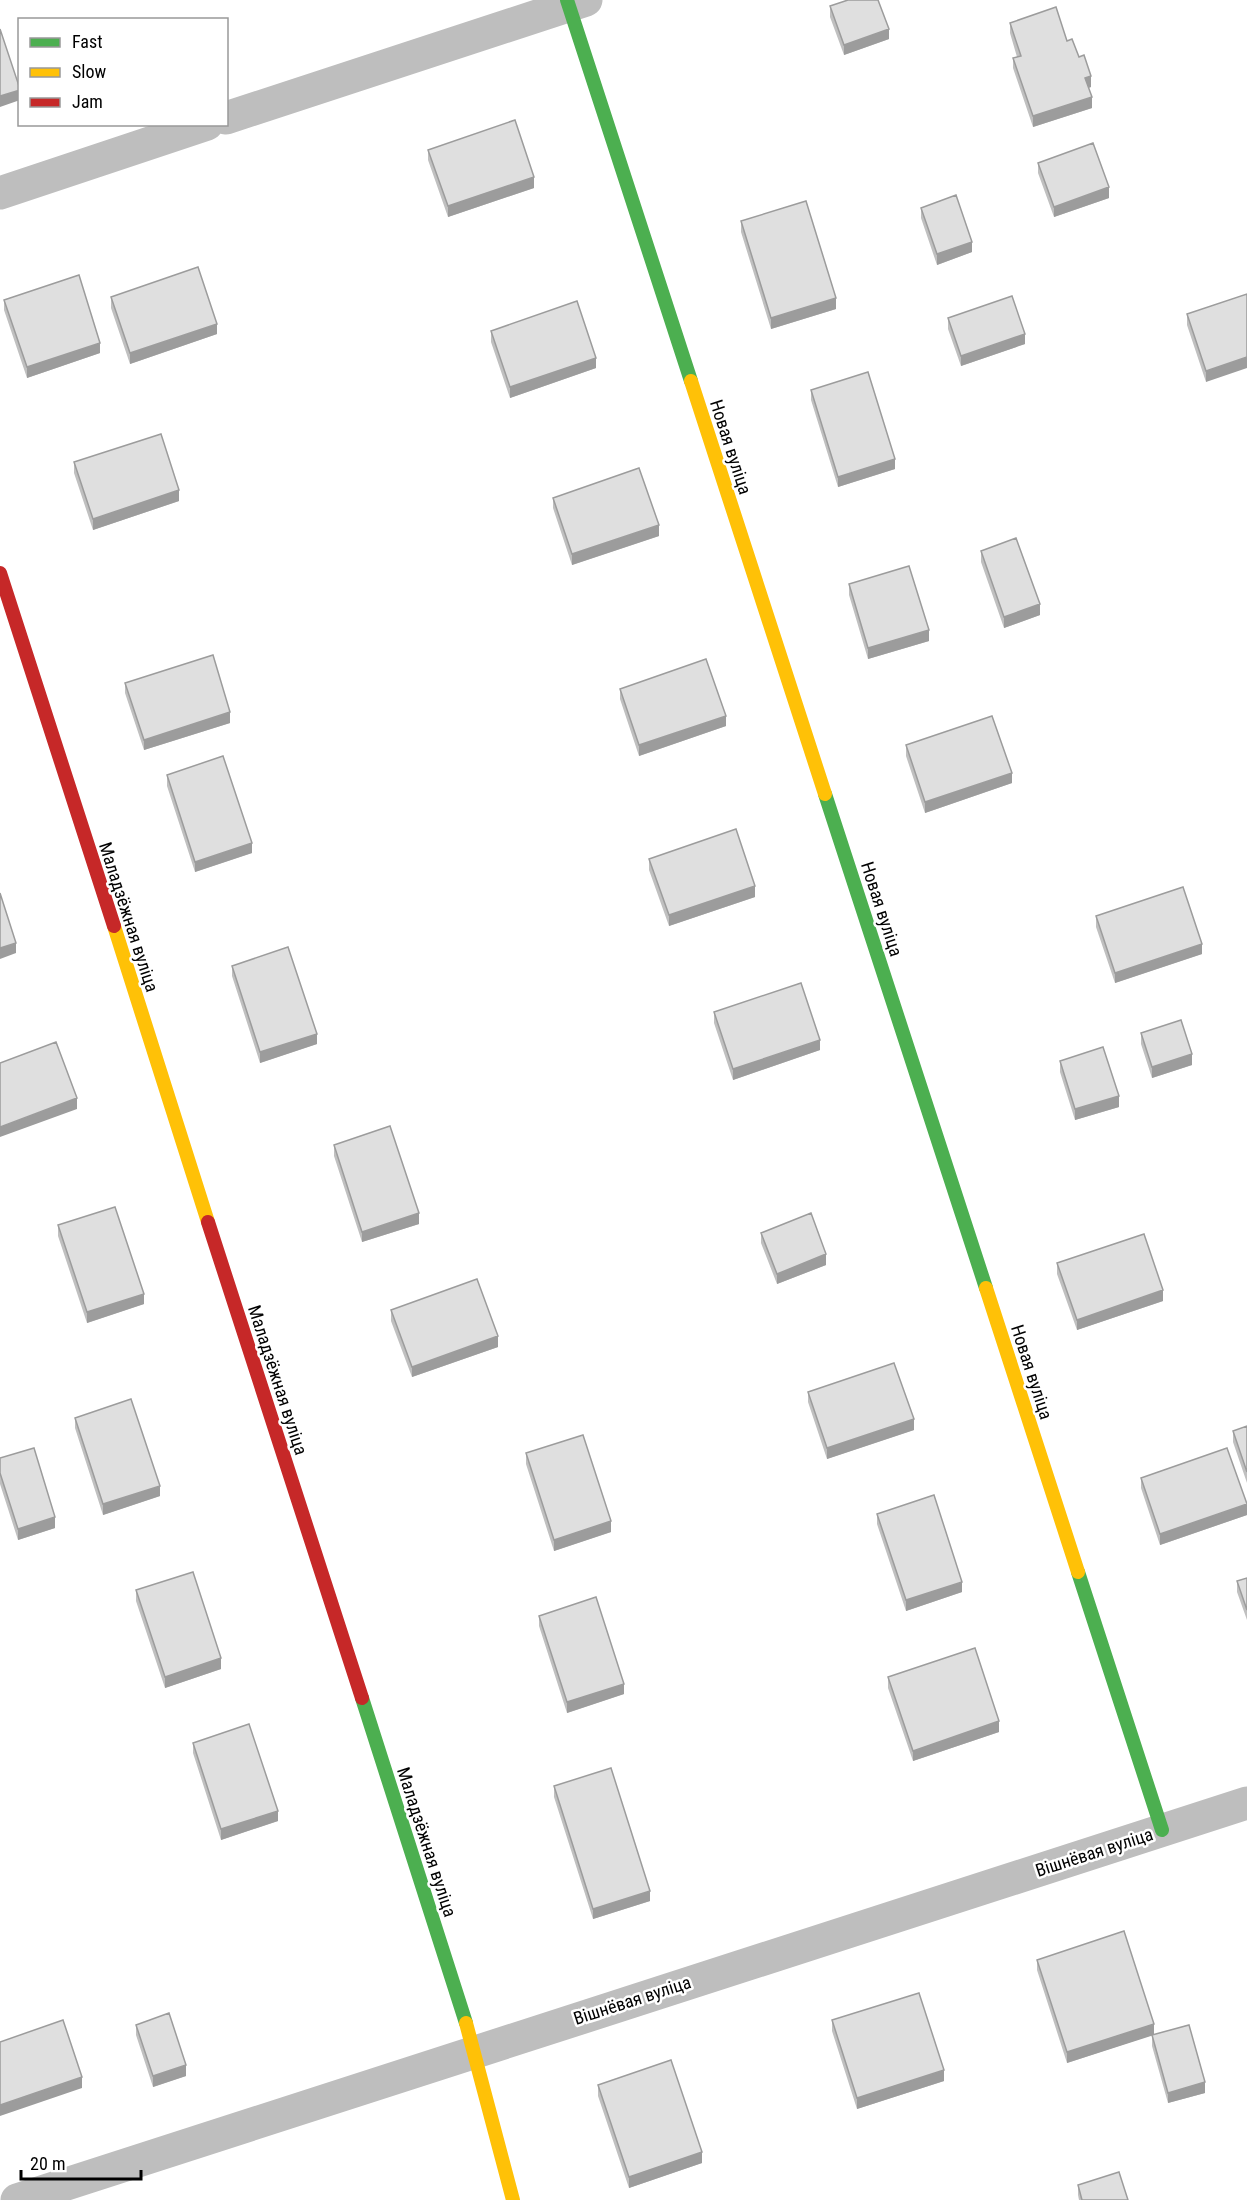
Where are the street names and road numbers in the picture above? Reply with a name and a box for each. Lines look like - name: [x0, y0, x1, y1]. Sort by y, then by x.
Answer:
- street label: Новая вуліца: [706, 397, 756, 497]
- street label: Маладзёжная вуліца: [95, 839, 163, 995]
- street label: Новая вуліца: [857, 859, 907, 959]
- street label: Маладзёжная вуліца: [244, 1302, 312, 1458]
- street label: Новая вуліца: [1007, 1322, 1057, 1422]
- street label: Маладзёжная вуліца: [393, 1764, 461, 1920]
- street label: Вішнёвая вуліца: [1033, 1823, 1155, 1881]
- street label: Вішнёвая вуліца: [571, 1971, 693, 2029]

